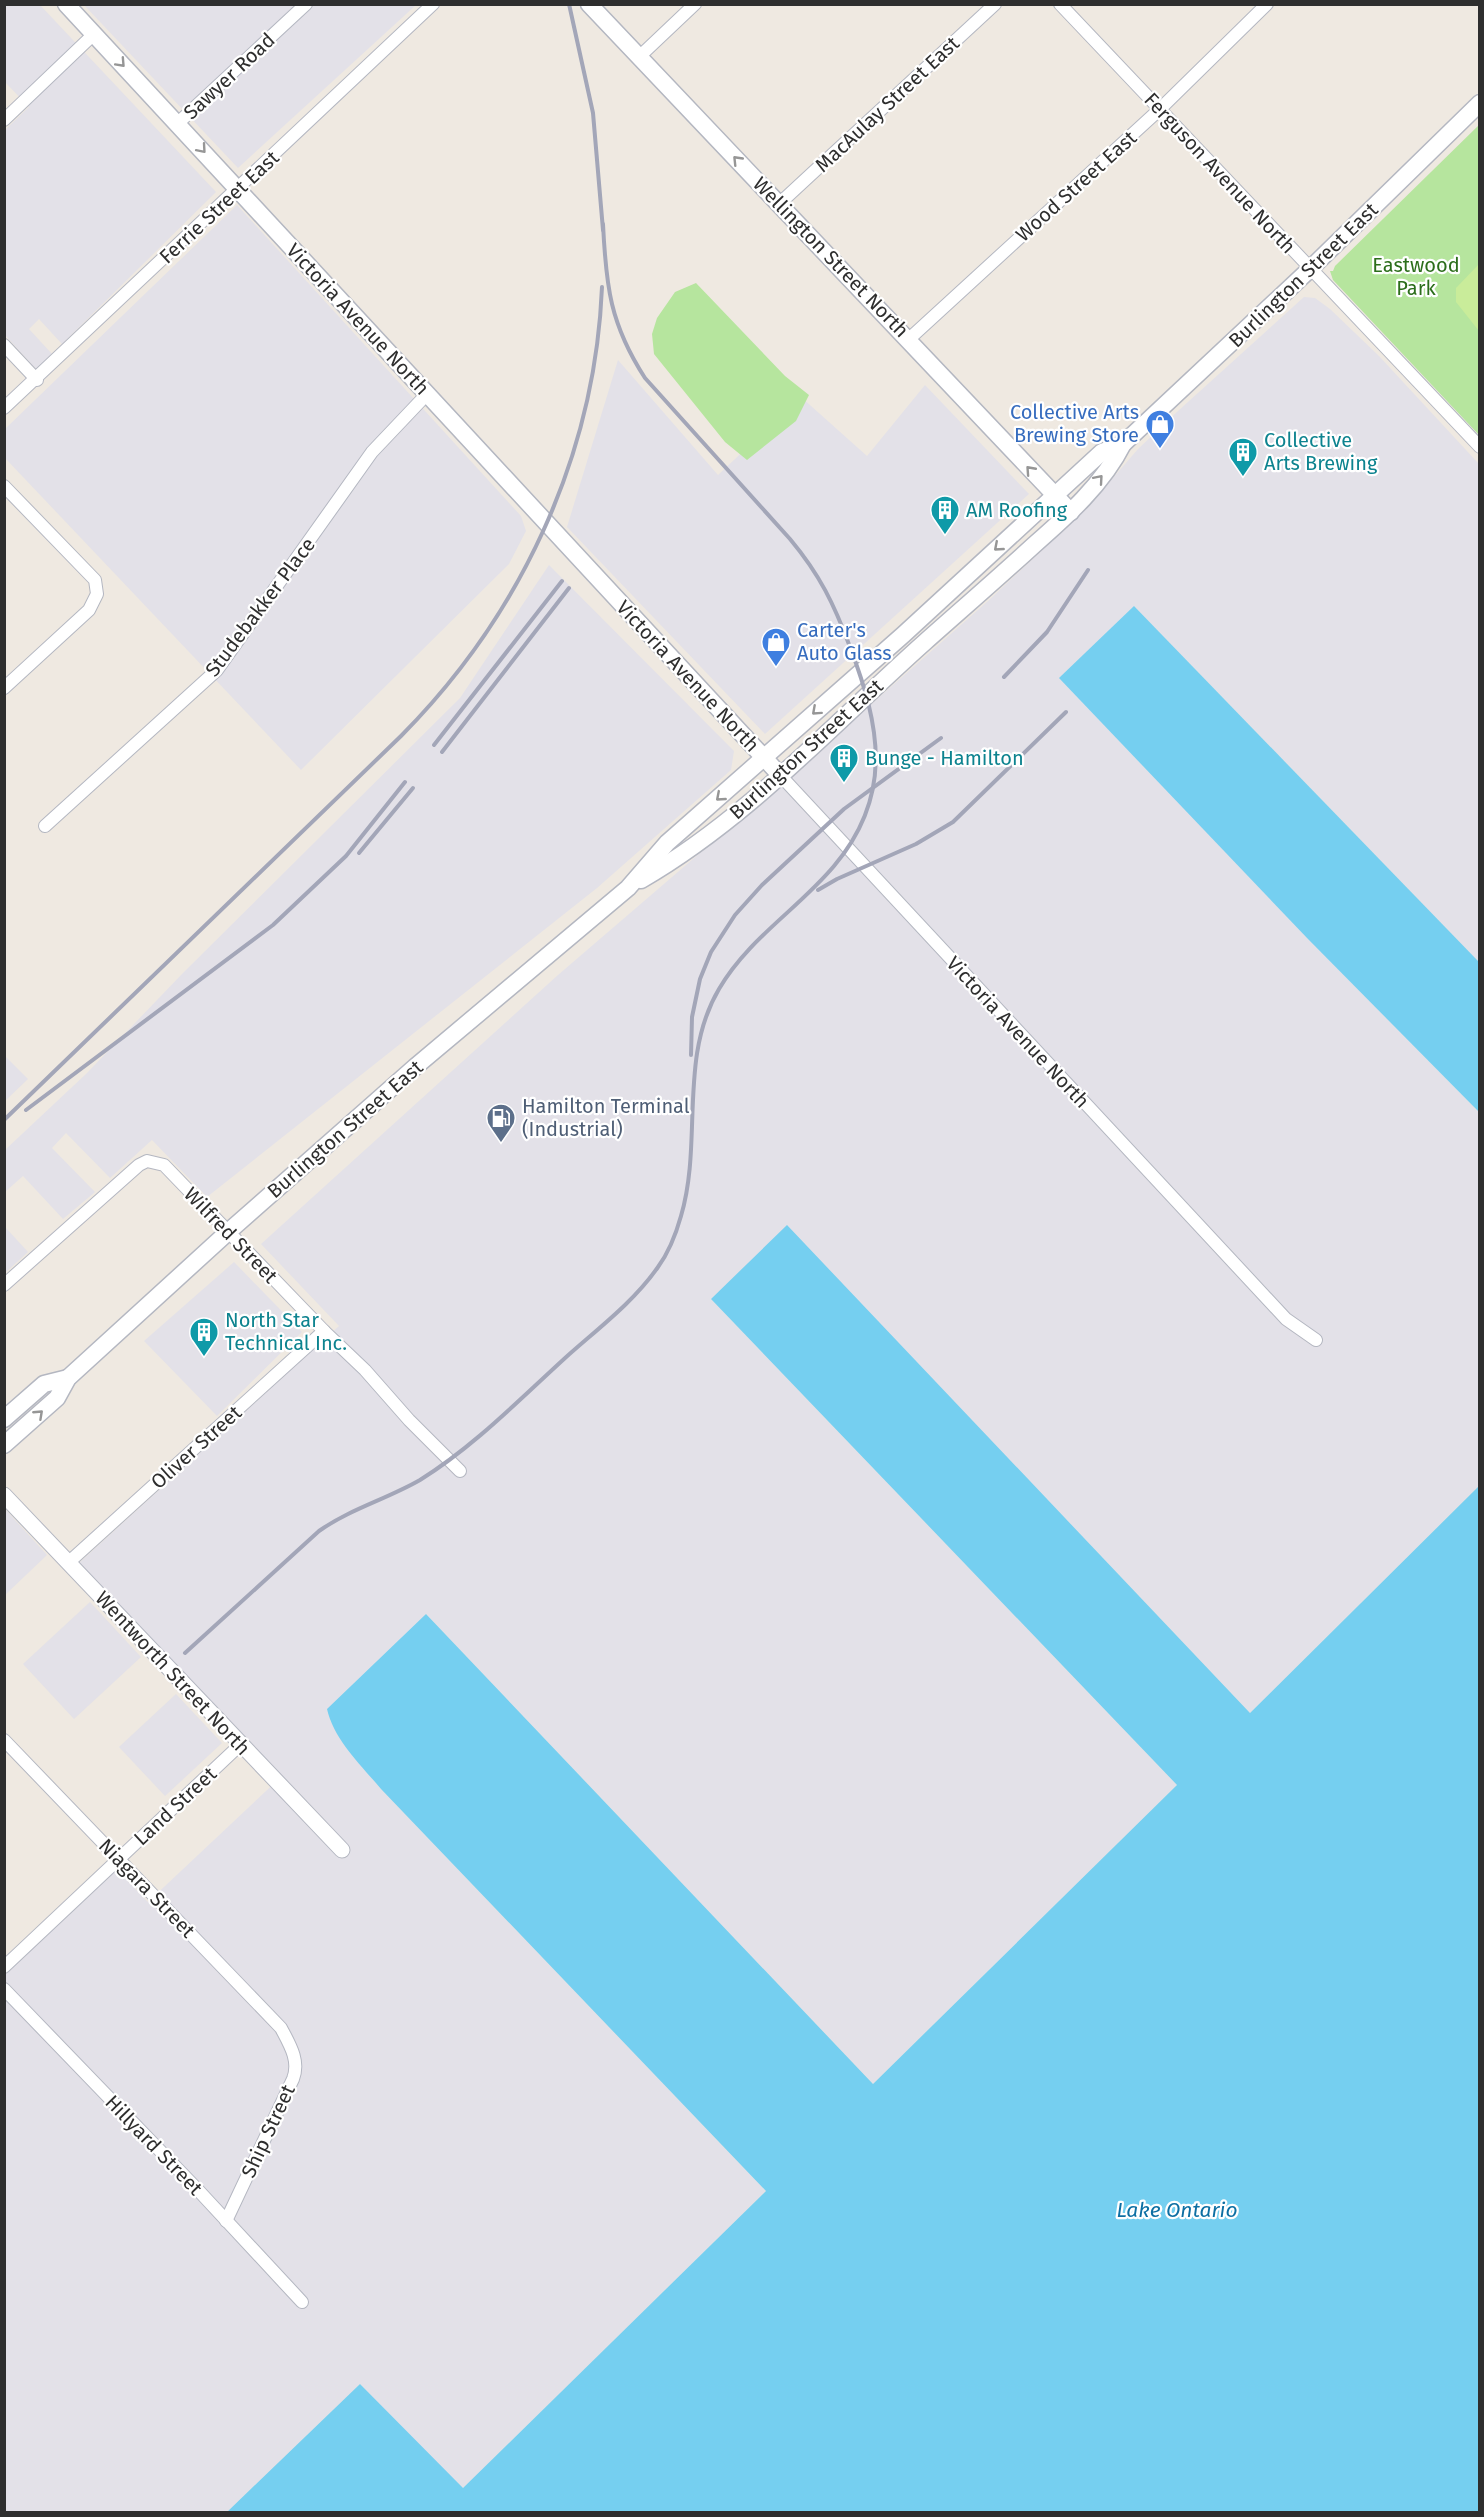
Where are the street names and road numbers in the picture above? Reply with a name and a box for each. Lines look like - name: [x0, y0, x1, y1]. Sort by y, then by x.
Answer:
- street label: Sawyer Road: [178, 28, 280, 124]
- street label: MacAulay Street East: [810, 31, 964, 177]
- street label: Ferguson Avenue North: [1139, 88, 1301, 258]
- street label: Wood Street East: [1011, 125, 1142, 247]
- street label: Ferrie Street East: [154, 145, 284, 268]
- street label: Wellington Street North: [748, 172, 914, 342]
- street label: Burlington Street East: [1223, 197, 1383, 352]
- street label: Victoria Avenue North: [282, 238, 434, 400]
- street label: Studebakker Place: [200, 533, 320, 681]
- street label: Victoria Avenue North: [612, 595, 764, 757]
- street label: Burlington Street East: [724, 673, 888, 824]
- street label: Victoria Avenue North: [942, 951, 1094, 1113]
- street label: Burlington Street East: [262, 1054, 428, 1203]
- street label: Wilfred Street: [179, 1182, 283, 1289]
- street label: Oliver Street: [146, 1400, 247, 1494]
- street label: Wentworth Street North: [91, 1586, 255, 1760]
- street label: Land Street: [129, 1761, 222, 1850]
- street label: Niagara Street: [94, 1834, 201, 1943]
- street label: Ship Street: [236, 2080, 300, 2181]
- street label: Hillyard Street: [100, 2090, 208, 2201]

